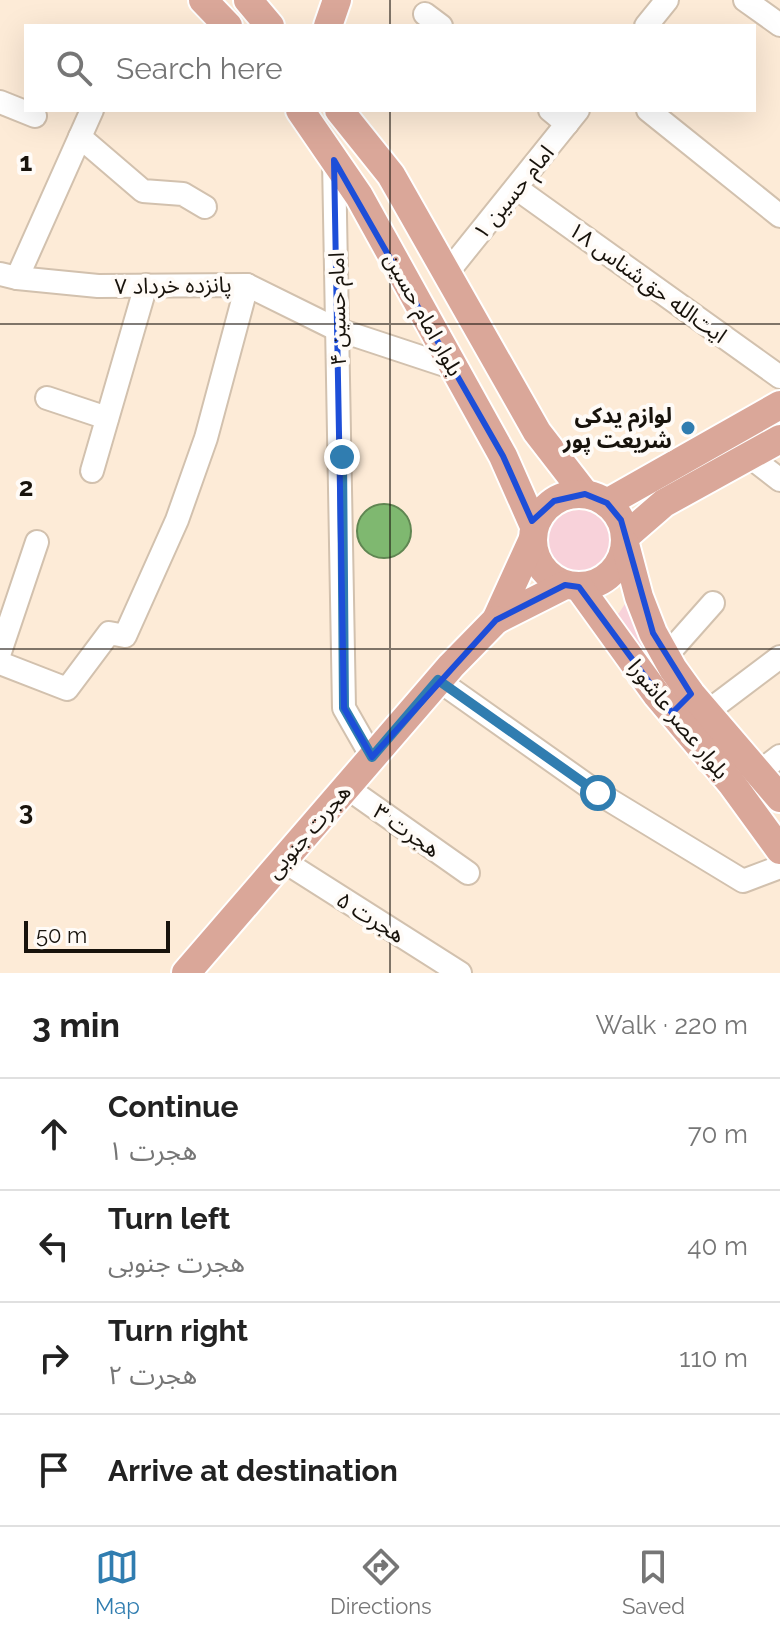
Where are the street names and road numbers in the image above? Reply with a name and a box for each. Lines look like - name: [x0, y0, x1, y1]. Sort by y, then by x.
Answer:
- street label: امام حسین ۱: [467, 140, 562, 247]
- street label: ایت‌الله حق‌شناس ۱۸: [563, 216, 732, 349]
- street label: بلوار امام حسین: [376, 248, 469, 382]
- street label: امام حسین ۴: [323, 252, 355, 366]
- street label: پانزده خرداد ۷: [114, 271, 232, 301]
- street label: بلوار عصر عاشورا: [622, 654, 735, 785]
- street label: هجرت جنوبی: [260, 779, 356, 883]
- street label: هجرت ۳: [369, 798, 445, 862]
- street label: هجرت ۵: [332, 886, 410, 948]

